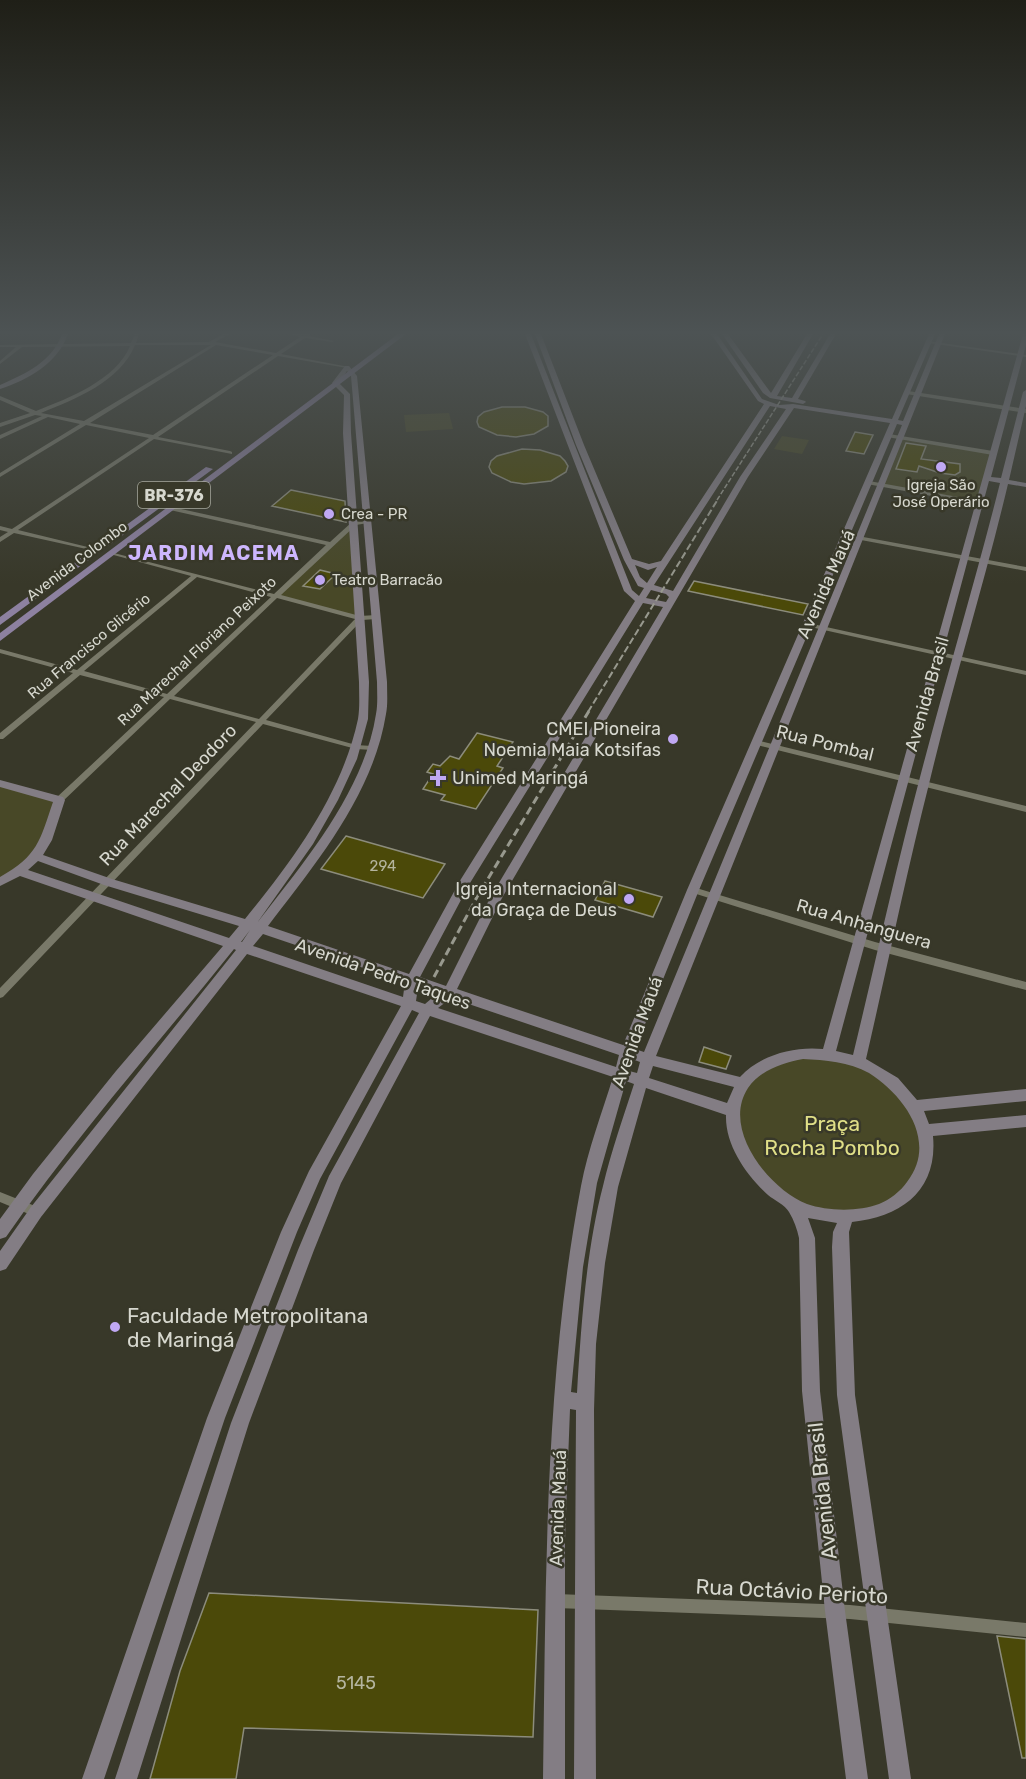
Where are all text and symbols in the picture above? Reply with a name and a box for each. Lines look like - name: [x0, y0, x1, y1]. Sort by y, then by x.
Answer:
- marker: Igreja São José Operário: [934, 460, 948, 474]
- place label: Igreja São José Operário: [892, 476, 990, 511]
- road number: BR-376: [138, 482, 210, 508]
- place label: Crea - PR: [341, 505, 407, 523]
- marker: Crea - PR: [322, 507, 336, 521]
- street label: Avenida Colombo: [23, 517, 131, 605]
- street label: Avenida Mauá: [792, 526, 860, 642]
- district label: JARDIM ACEMA: [128, 541, 300, 565]
- place label: Teatro Barracão: [332, 571, 443, 589]
- street label: Rua Marechal Floriano Peixoto: [114, 573, 280, 729]
- marker: Teatro Barracão: [313, 573, 327, 587]
- street label: Rua Francisco Glicério: [24, 589, 154, 703]
- street label: Avenida Brasil: [900, 634, 954, 754]
- place label: CMEI Pioneira Noemia Maia Kotsifas: [483, 718, 661, 761]
- street label: Rua Marechal Deodoro: [95, 720, 241, 870]
- street label: Rua Pombal: [774, 720, 876, 766]
- marker: CMEI Pioneira Noemia Maia Kotsifas: [666, 732, 680, 746]
- place label: Unimed Maringá: [452, 767, 588, 789]
- marker: Unimed Maringá: [429, 769, 447, 787]
- house number: 294: [370, 857, 396, 875]
- place label: Igreja Internacional da Graça de Deus: [455, 878, 617, 921]
- marker: Igreja Internacional da Graça de Deus: [622, 892, 636, 906]
- street label: Rua Anhanguera: [794, 894, 934, 954]
- street label: Avenida Pedro Taques: [292, 934, 474, 1014]
- street label: Avenida Mauá: [607, 973, 667, 1091]
- park label: Praça Rocha Pombo: [764, 1111, 900, 1160]
- place label: Faculdade Metropolitana de Maringá: [127, 1303, 368, 1352]
- marker: Faculdade Metropolitana de Maringá: [108, 1320, 122, 1334]
- street label: Avenida Brasil: [802, 1421, 842, 1561]
- street label: Avenida Mauá: [545, 1449, 571, 1567]
- street label: Rua Octávio Perioto: [695, 1573, 889, 1609]
- house number: 5145: [336, 1672, 376, 1694]

